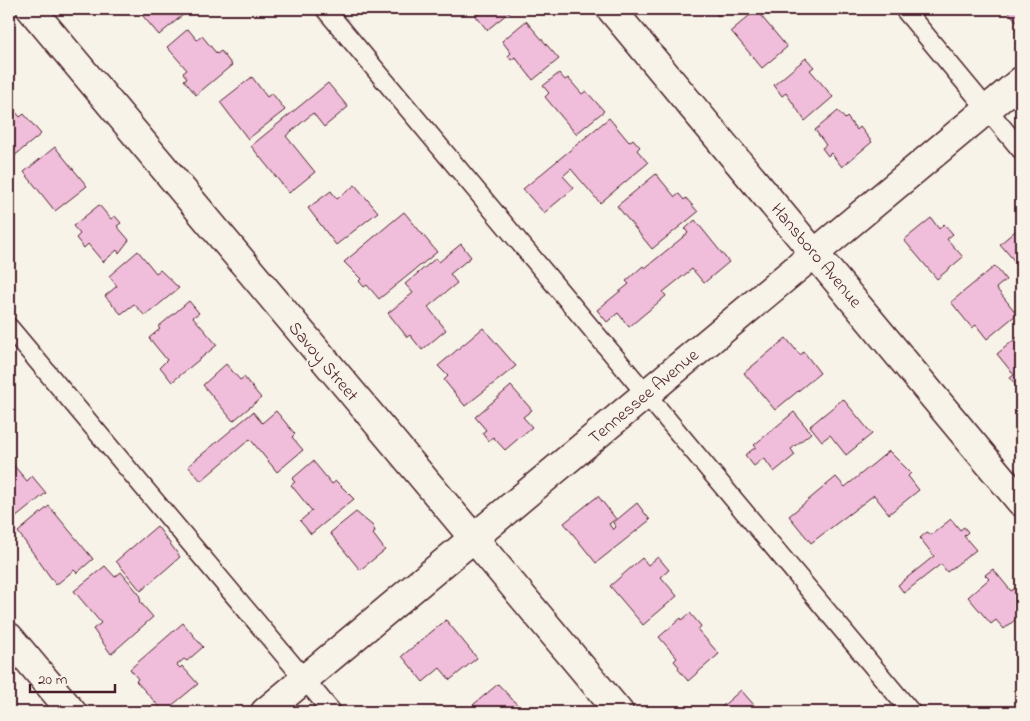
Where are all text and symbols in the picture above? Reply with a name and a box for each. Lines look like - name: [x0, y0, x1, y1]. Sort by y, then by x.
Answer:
- street label: Hansboro Avenue: [764, 198, 868, 315]
- street label: Savoy Street: [281, 317, 364, 408]
- street label: Tennessee Avenue: [583, 343, 706, 452]
- scale bar: [30, 661, 115, 693]
- text: 20 m: [38, 669, 68, 691]

